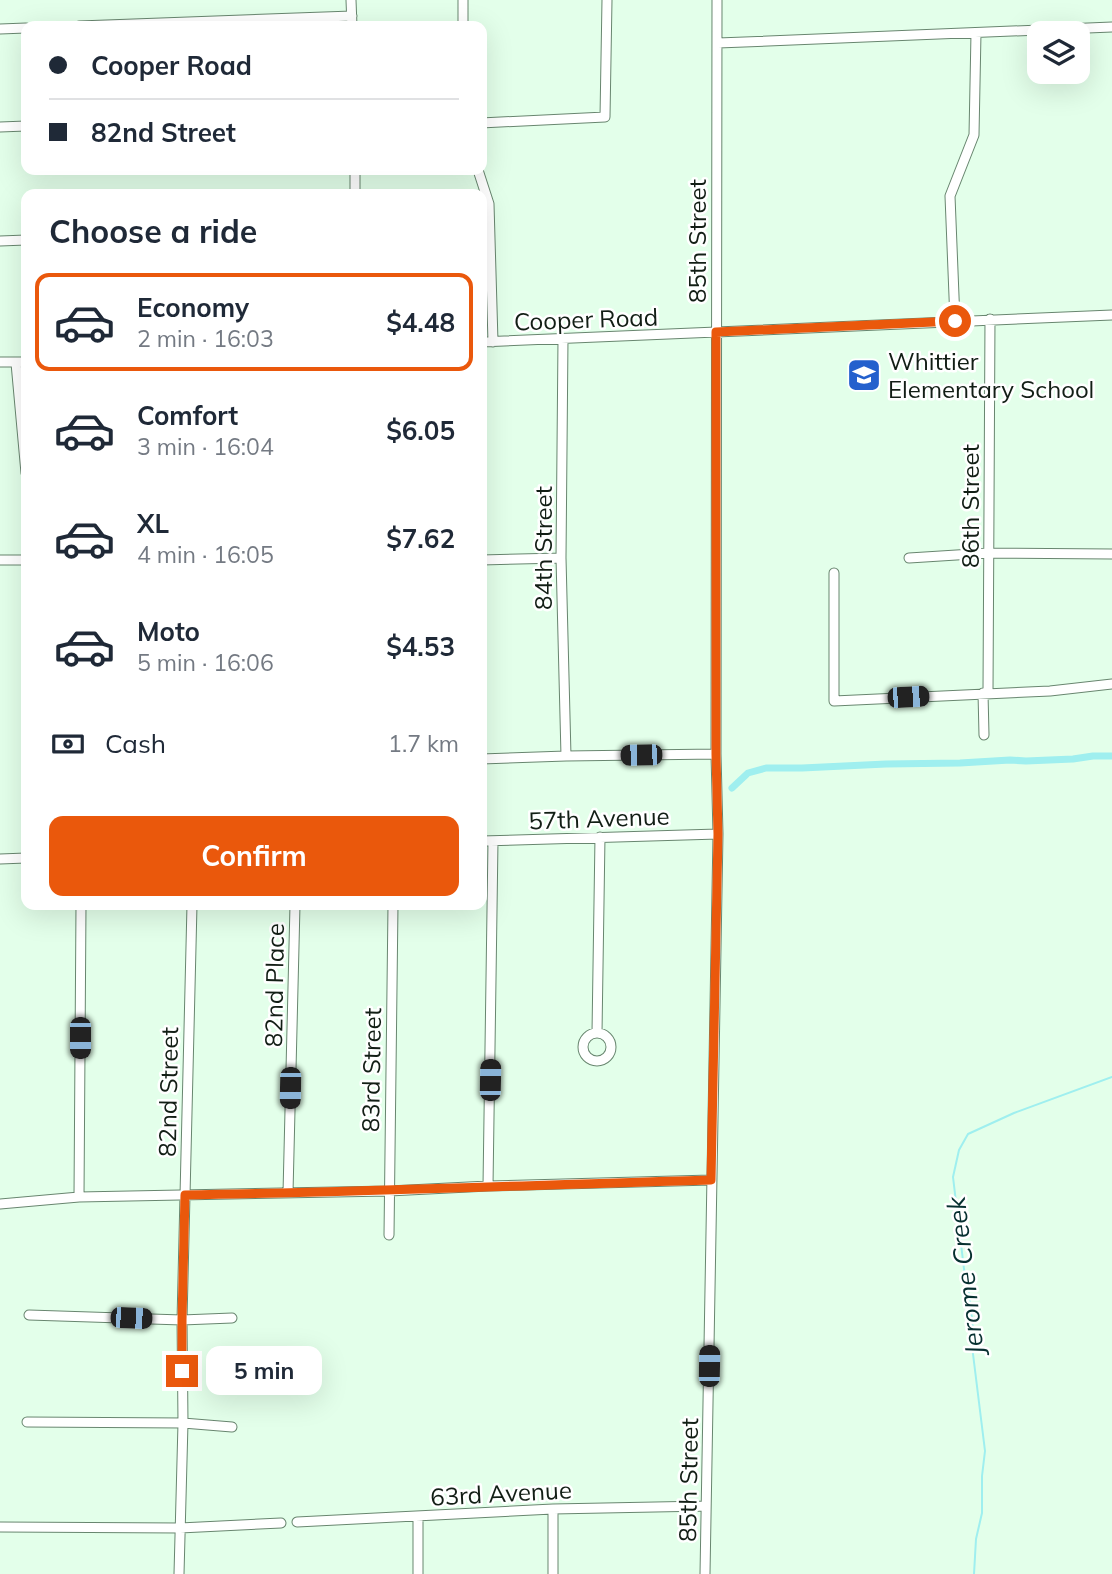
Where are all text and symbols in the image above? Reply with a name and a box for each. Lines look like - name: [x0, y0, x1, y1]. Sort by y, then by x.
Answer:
- map controls: [1027, 21, 1090, 84]
- button: layers: [1027, 21, 1090, 84]
- text: Cooper Road: [91, 49, 252, 82]
- text: 82nd Street: [91, 116, 236, 149]
- street label: 85th Street: [682, 179, 712, 303]
- text: Choose a ride: [49, 211, 257, 251]
- icon: car: [53, 291, 116, 354]
- text: Economy: [137, 291, 249, 324]
- street label: Cooper Road: [513, 301, 659, 337]
- route start: [939, 305, 971, 337]
- text: $4.48: [386, 306, 455, 339]
- text: 2 min · 16:03: [137, 324, 274, 353]
- place label: Whittier Elementary School: [888, 346, 1094, 404]
- school or university icon: Whittier Elementary School: [845, 356, 883, 394]
- icon: car: [53, 399, 116, 462]
- text: Comfort: [137, 399, 238, 432]
- text: $6.05: [386, 414, 455, 447]
- text: 3 min · 16:04: [137, 432, 274, 461]
- street label: 86th Street: [955, 444, 985, 568]
- street label: 84th Street: [528, 486, 558, 610]
- icon: car: [53, 507, 116, 570]
- text: XL: [137, 507, 169, 540]
- text: $7.62: [386, 522, 455, 555]
- text: 4 min · 16:05: [137, 540, 274, 569]
- icon: car: [53, 615, 116, 678]
- text: Moto: [137, 615, 200, 648]
- text: $4.53: [386, 630, 455, 663]
- text: 5 min · 16:06: [137, 648, 274, 677]
- car: [887, 685, 930, 709]
- icon: cash: [49, 725, 87, 763]
- text: Cash: [105, 727, 166, 760]
- text: 1.7 km: [388, 729, 459, 758]
- car: [620, 744, 663, 766]
- street label: 57th Avenue: [528, 801, 670, 835]
- button: Confirm: [49, 816, 459, 896]
- street label: 82nd Place: [258, 923, 290, 1047]
- street label: 83rd Street: [355, 1008, 387, 1132]
- car: [70, 1017, 91, 1059]
- street label: 82nd Street: [152, 1027, 184, 1157]
- car: [480, 1059, 501, 1101]
- car: [280, 1067, 301, 1109]
- water label: Jerome Creek: [939, 1194, 991, 1359]
- car: [110, 1307, 153, 1329]
- car: [699, 1345, 720, 1387]
- callout: 5 min: [206, 1346, 322, 1396]
- route end: [166, 1355, 198, 1387]
- text: 5 min: [234, 1356, 294, 1385]
- street label: 85th Street: [672, 1418, 704, 1542]
- street label: 63rd Avenue: [429, 1474, 573, 1512]

